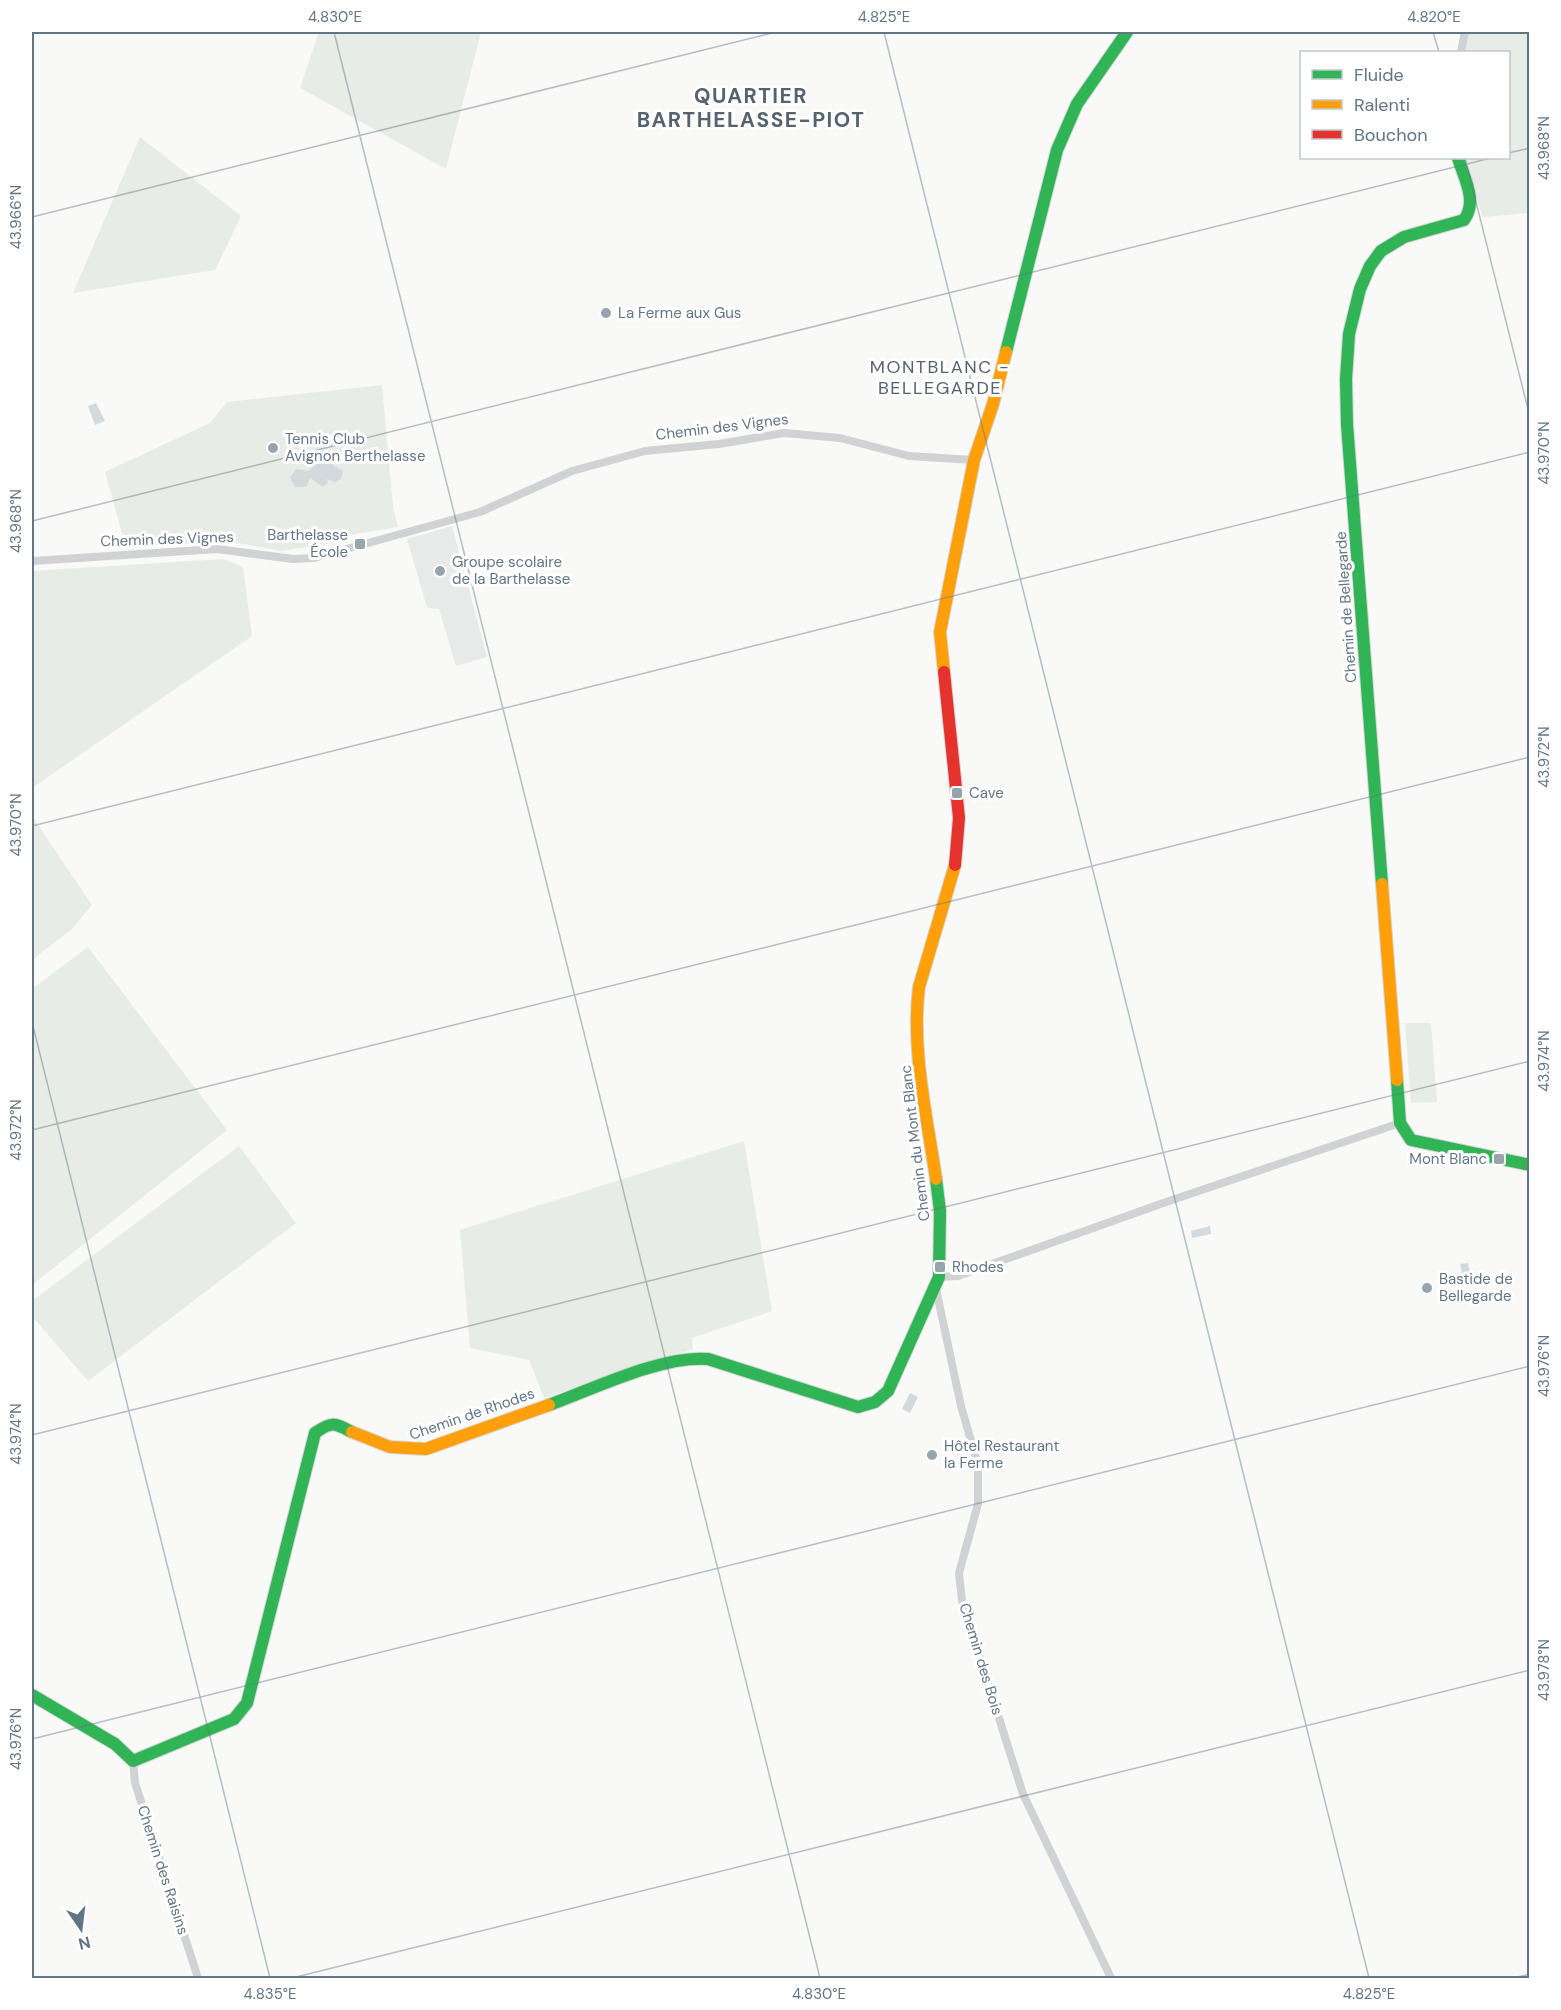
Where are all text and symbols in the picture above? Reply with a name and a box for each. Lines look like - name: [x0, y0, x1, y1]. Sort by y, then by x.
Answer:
- text: 4.830°E: [308, 7, 362, 27]
- text: 4.825°E: [858, 7, 910, 27]
- text: 4.820°E: [1407, 7, 1461, 27]
- legend: [1300, 51, 1510, 159]
- text: Fluide: [1354, 63, 1404, 87]
- district label: QUARTIER BARTHELASSE-PIOT: [637, 82, 865, 134]
- text: Ralenti: [1354, 93, 1410, 117]
- text: 43.968°N: [1534, 116, 1554, 180]
- text: Bouchon: [1354, 123, 1428, 147]
- text: 43.966°N: [6, 185, 26, 249]
- place label: La Ferme aux Gus: [618, 303, 741, 323]
- marker: La Ferme aux Gus: [599, 306, 613, 320]
- district label: MONTBLANC - BELLEGARDE: [870, 355, 1010, 400]
- street label: Chemin des Vignes: [654, 409, 790, 445]
- text: 43.970°N: [1534, 421, 1554, 485]
- place label: Tennis Club Avignon Berthelasse: [285, 429, 425, 466]
- marker: Tennis Club Avignon Berthelasse: [266, 441, 280, 455]
- text: 43.968°N: [6, 489, 26, 553]
- place label: Barthelasse École: [267, 525, 348, 562]
- street label: Chemin des Vignes: [100, 527, 234, 551]
- street label: Chemin de Bellegarde: [1331, 531, 1361, 683]
- marker: Barthelasse École: [353, 537, 367, 551]
- place label: Groupe scolaire de la Barthelasse: [452, 552, 570, 589]
- marker: Groupe scolaire de la Barthelasse: [433, 564, 447, 578]
- text: 43.972°N: [1534, 726, 1554, 788]
- place label: Cave: [969, 783, 1004, 803]
- marker: Cave: [950, 786, 964, 800]
- text: 43.970°N: [6, 793, 26, 857]
- text: 43.974°N: [1534, 1030, 1554, 1092]
- street label: Chemin du Mont Blanc: [895, 1064, 935, 1222]
- text: 43.972°N: [6, 1099, 26, 1161]
- place label: Mont Blanc: [1409, 1149, 1487, 1169]
- marker: Mont Blanc: [1492, 1152, 1506, 1166]
- place label: Rhodes: [952, 1257, 1004, 1277]
- marker: Rhodes: [933, 1260, 947, 1274]
- place label: Bastide de Bellegarde: [1439, 1269, 1513, 1306]
- marker: Bastide de Bellegarde: [1420, 1281, 1434, 1295]
- text: 43.976°N: [1534, 1335, 1554, 1397]
- street label: Chemin de Rhodes: [407, 1383, 537, 1445]
- text: 43.974°N: [6, 1403, 26, 1465]
- place label: Hôtel Restaurant la Ferme: [944, 1436, 1059, 1473]
- marker: Hôtel Restaurant la Ferme: [925, 1448, 939, 1462]
- street label: Chemin des Bois: [954, 1601, 1008, 1717]
- text: 43.978°N: [1534, 1639, 1554, 1701]
- text: 43.976°N: [6, 1708, 26, 1770]
- street label: Chemin des Raisins: [133, 1803, 193, 1937]
- north arrow: [51, 1899, 111, 1959]
- text: N: [76, 1931, 93, 1955]
- text: 4.835°E: [244, 1984, 296, 2004]
- text: 4.830°E: [792, 1984, 846, 2004]
- text: 4.825°E: [1343, 1984, 1395, 2004]

